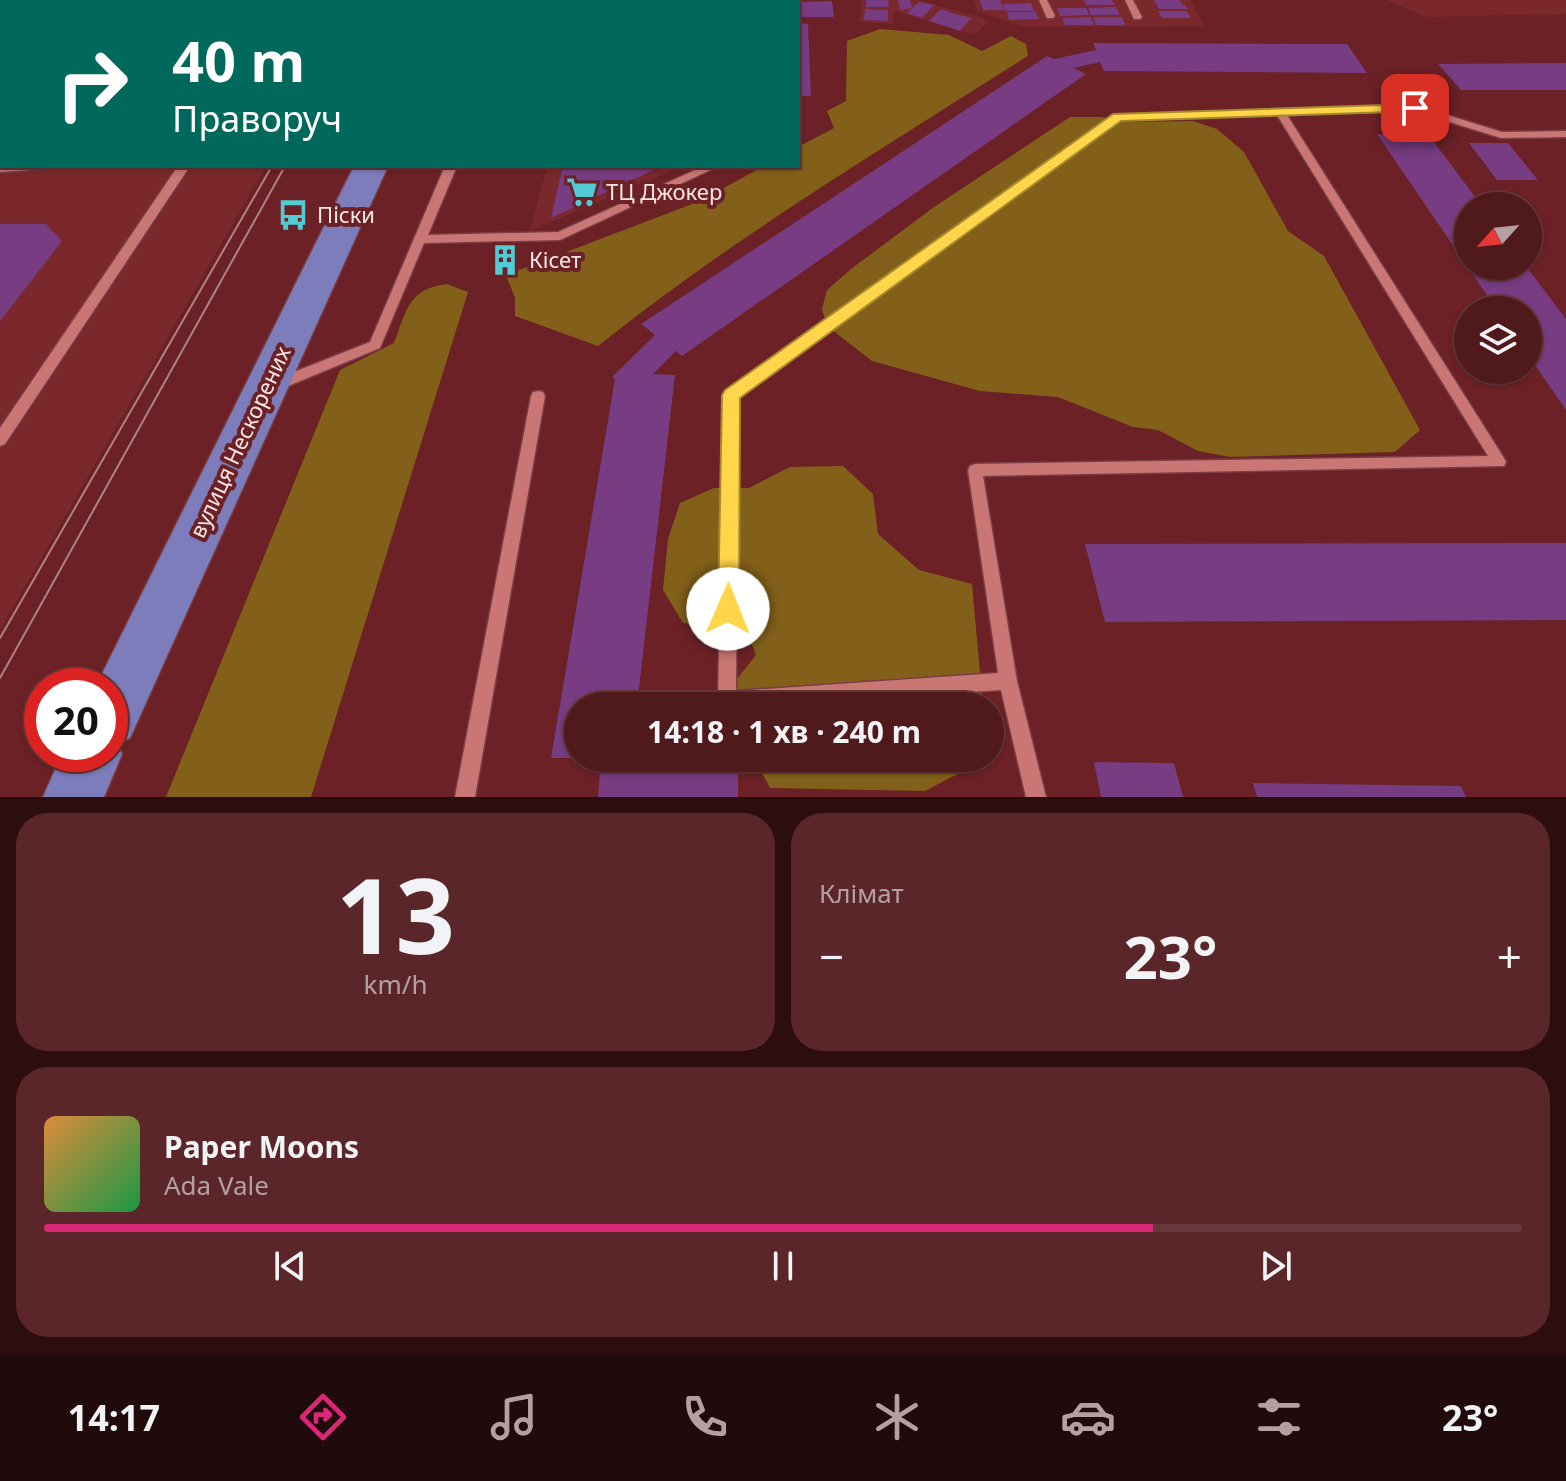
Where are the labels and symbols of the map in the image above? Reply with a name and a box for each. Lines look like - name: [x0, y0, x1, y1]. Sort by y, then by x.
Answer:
- pin: [1381, 74, 1449, 142]
- supermarket icon: ТЦ Джокер: [565, 175, 599, 209]
- place label: ТЦ Джокер: [606, 176, 722, 206]
- north arrow: [1454, 192, 1542, 280]
- bus stop icon: Піски: [276, 198, 310, 232]
- place label: Піски: [317, 199, 375, 229]
- building icon: Кісет: [488, 243, 522, 277]
- place label: Кісет: [529, 244, 581, 274]
- street label: вулиця Нескорених: [181, 340, 297, 542]
- position arrow: [686, 567, 770, 651]
- speed limit sign: 20: [24, 668, 128, 772]

